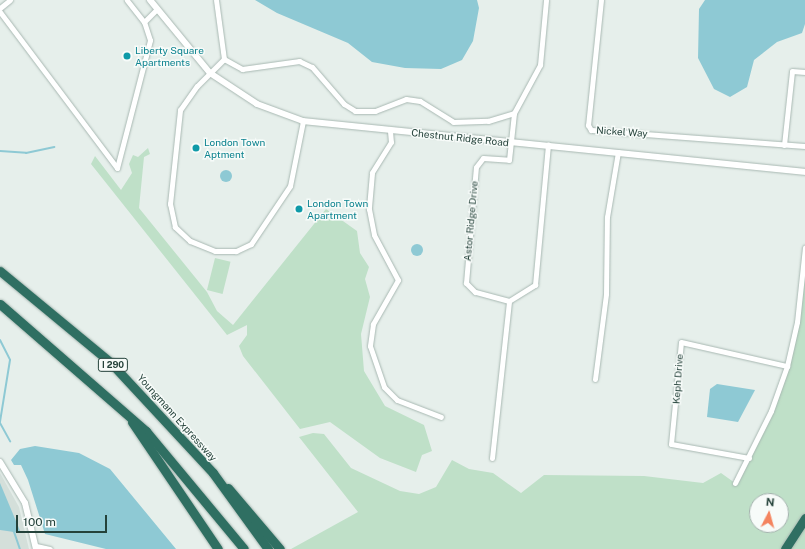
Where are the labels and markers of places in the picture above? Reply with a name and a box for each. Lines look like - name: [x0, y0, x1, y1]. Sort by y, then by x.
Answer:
- place label: Liberty Square Apartments: [135, 44, 204, 68]
- marker: Liberty Square Apartments: [122, 51, 132, 61]
- place label: London Town Aptment: [204, 136, 265, 160]
- marker: London Town Aptment: [191, 143, 201, 153]
- place label: London Town Apartment: [307, 197, 368, 220]
- marker: London Town Apartment: [294, 204, 304, 214]

